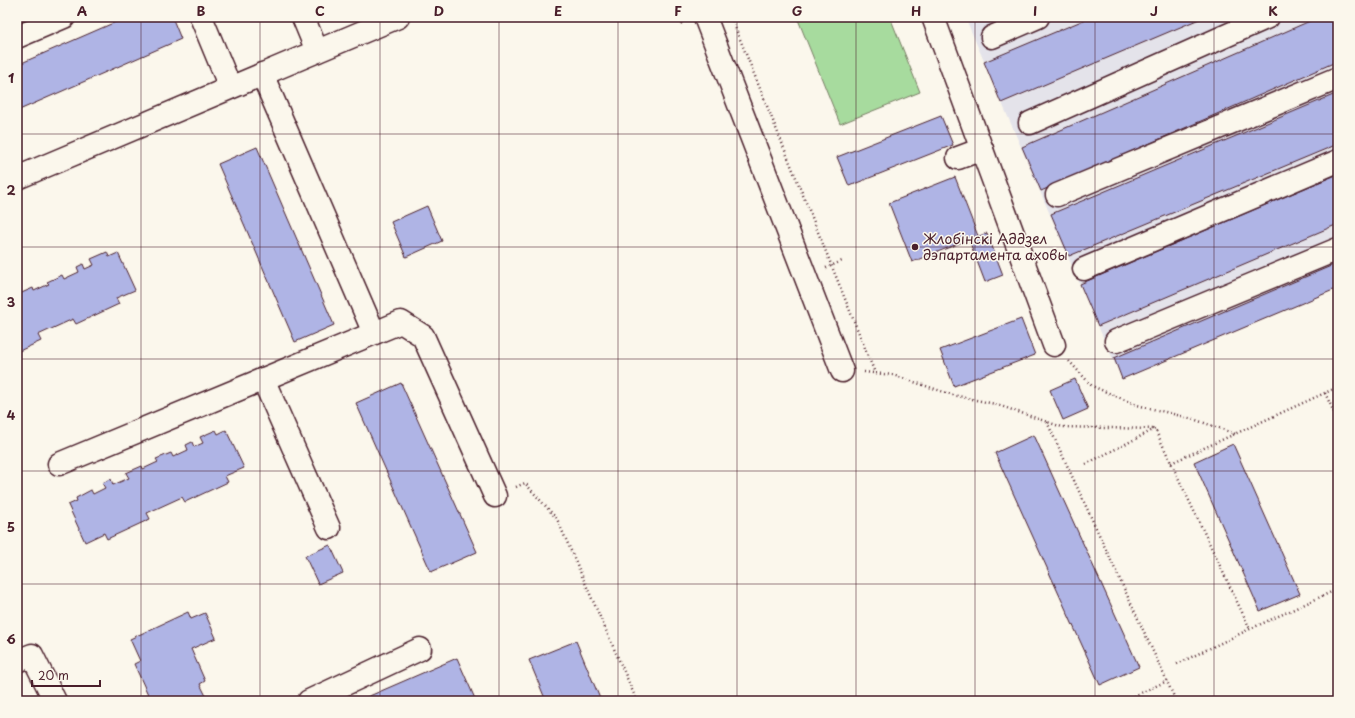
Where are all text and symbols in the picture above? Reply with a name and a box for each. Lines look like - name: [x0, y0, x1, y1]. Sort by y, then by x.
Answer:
- text: A: [77, 1, 87, 20]
- text: B: [197, 1, 206, 20]
- text: C: [315, 1, 325, 20]
- text: D: [434, 1, 444, 20]
- text: E: [554, 1, 562, 20]
- text: F: [674, 1, 682, 20]
- text: G: [792, 1, 802, 20]
- text: H: [911, 1, 921, 20]
- text: I: [1033, 1, 1037, 20]
- text: J: [1150, 1, 1158, 20]
- text: K: [1268, 1, 1278, 20]
- text: 1: [8, 68, 14, 87]
- text: 2: [6, 180, 16, 199]
- place label: Жлобінскі Аддзел дэпартамента аховы: [923, 228, 1068, 265]
- marker: Жлобінскі Аддзел дэпартамента аховы: [910, 242, 920, 252]
- text: 3: [7, 292, 16, 311]
- text: 4: [7, 405, 16, 424]
- text: 5: [7, 517, 15, 536]
- text: 6: [6, 629, 16, 648]
- scale bar: [32, 662, 100, 688]
- text: 20 m: [38, 666, 69, 684]

